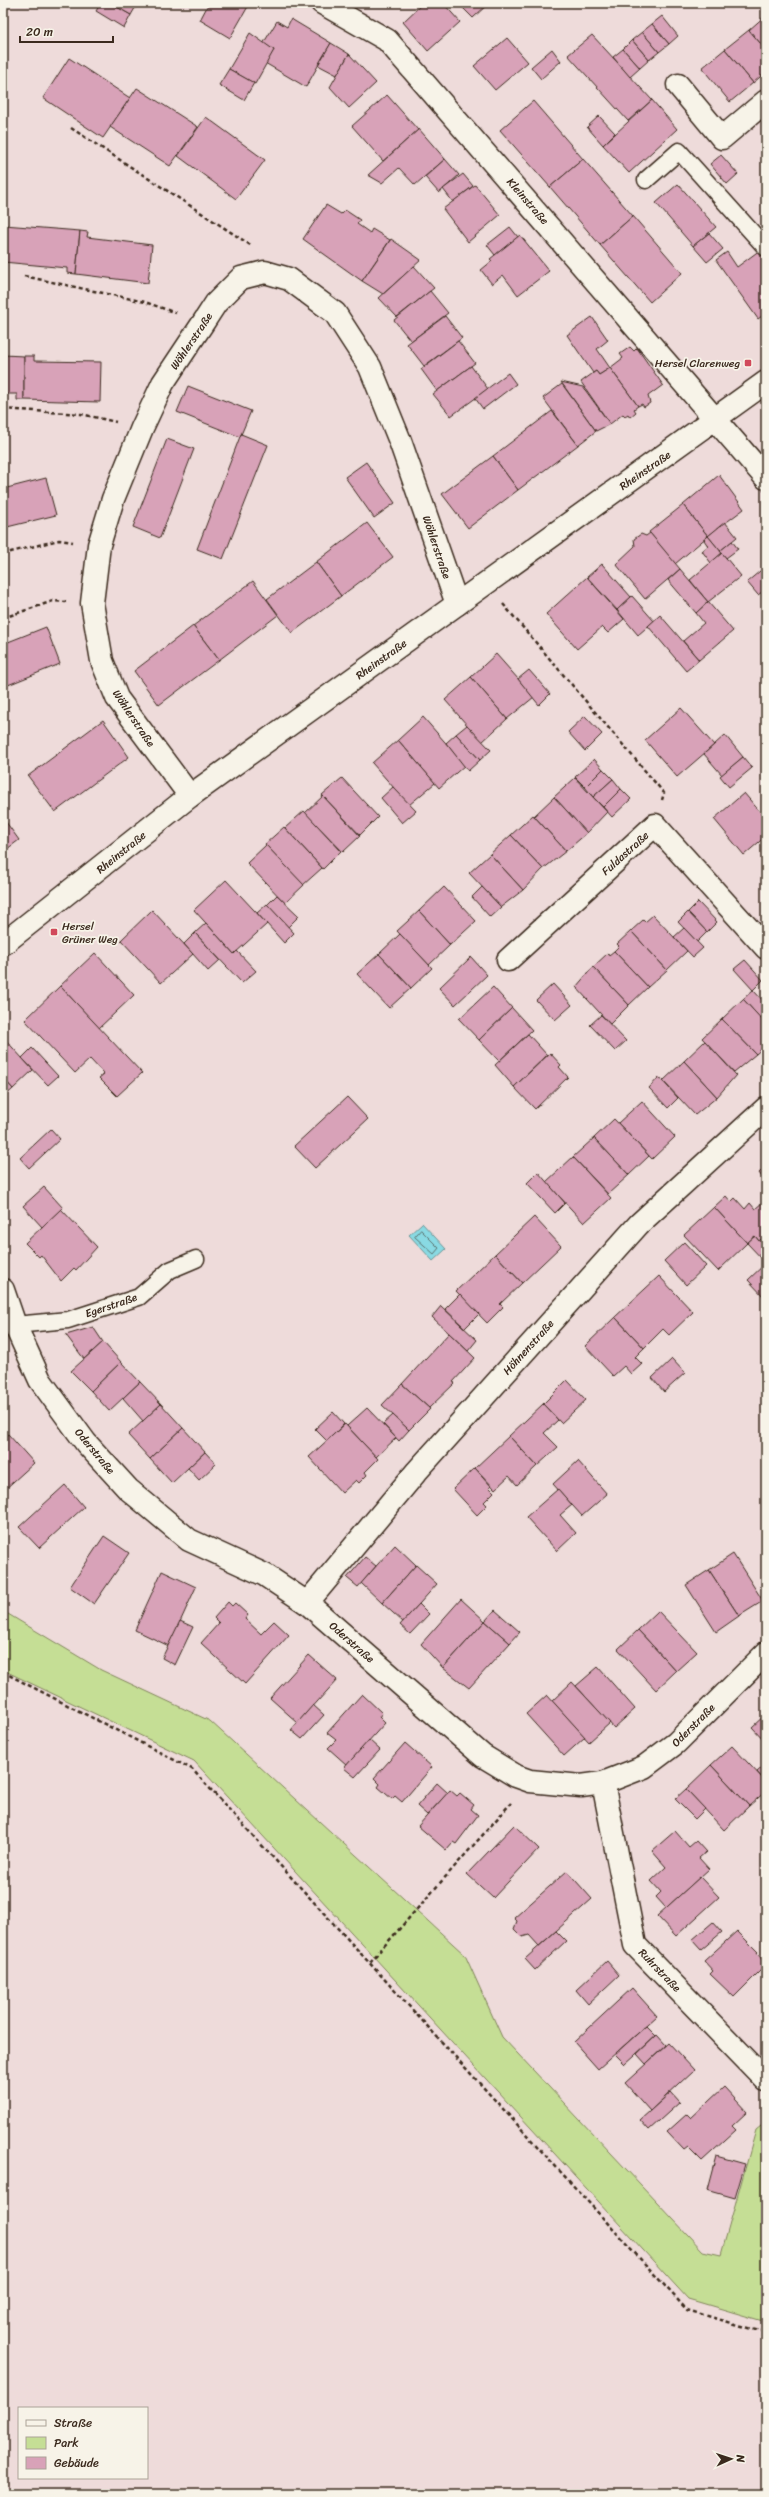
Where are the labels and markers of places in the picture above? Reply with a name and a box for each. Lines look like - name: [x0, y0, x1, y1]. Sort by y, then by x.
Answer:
- place label: Hersel Clarenweg: [655, 354, 740, 373]
- marker: Hersel Clarenweg: [743, 358, 753, 368]
- place label: Hersel Grüner Weg: [62, 917, 118, 949]
- marker: Hersel Grüner Weg: [49, 927, 59, 937]

